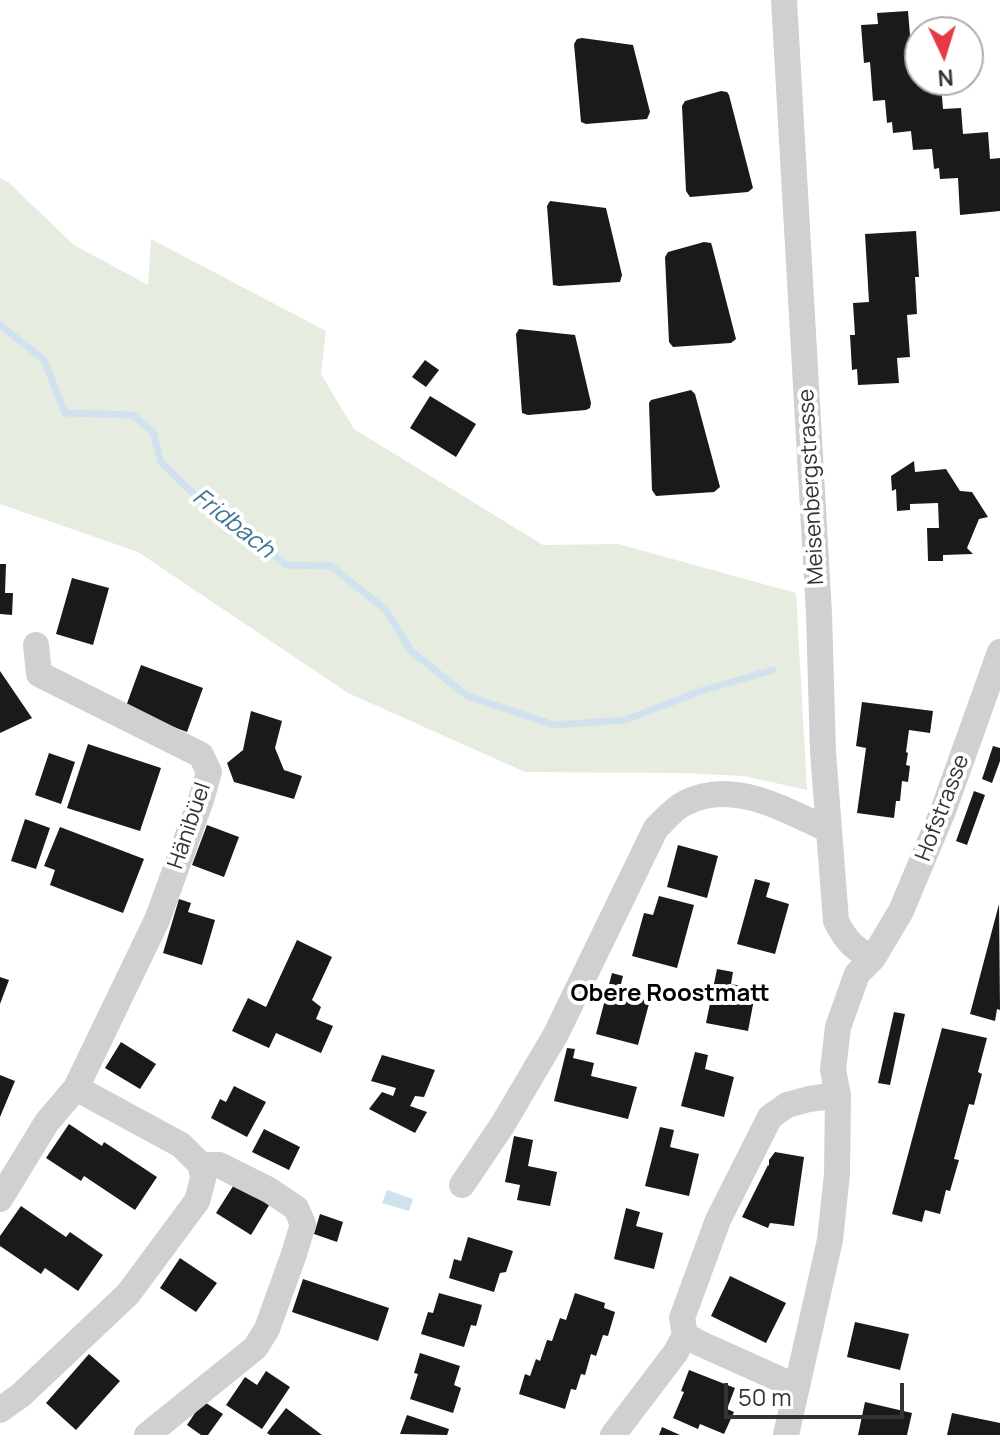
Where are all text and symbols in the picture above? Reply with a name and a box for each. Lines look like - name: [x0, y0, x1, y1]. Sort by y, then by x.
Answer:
- north arrow: [904, 16, 984, 96]
- text: N: [937, 62, 954, 93]
- street label: Meisenbergstrasse: [794, 388, 830, 586]
- water label: Fridbach: [186, 483, 280, 565]
- street label: Hofstrasse: [911, 751, 975, 865]
- street label: Hänibüel: [163, 779, 217, 873]
- district label: Obere Roostmatt: [570, 980, 770, 1008]
- scale bar: [728, 1367, 908, 1417]
- text: 50 m: [738, 1380, 792, 1413]

